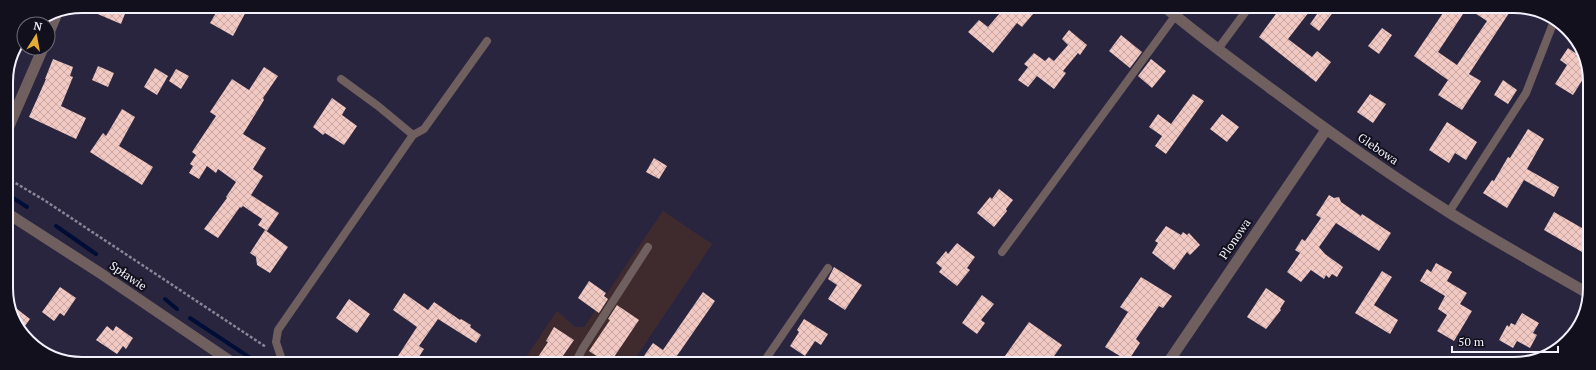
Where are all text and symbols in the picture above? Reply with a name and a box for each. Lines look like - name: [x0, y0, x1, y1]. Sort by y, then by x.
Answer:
- north arrow: [16, 16, 56, 56]
- text: N: [32, 19, 44, 34]
- street label: Glebowa: [1355, 130, 1401, 168]
- street label: Plonowa: [1216, 216, 1254, 262]
- street label: Spławie: [107, 258, 150, 293]
- scale bar: [1452, 328, 1558, 354]
- text: 50 m: [1458, 334, 1485, 349]

